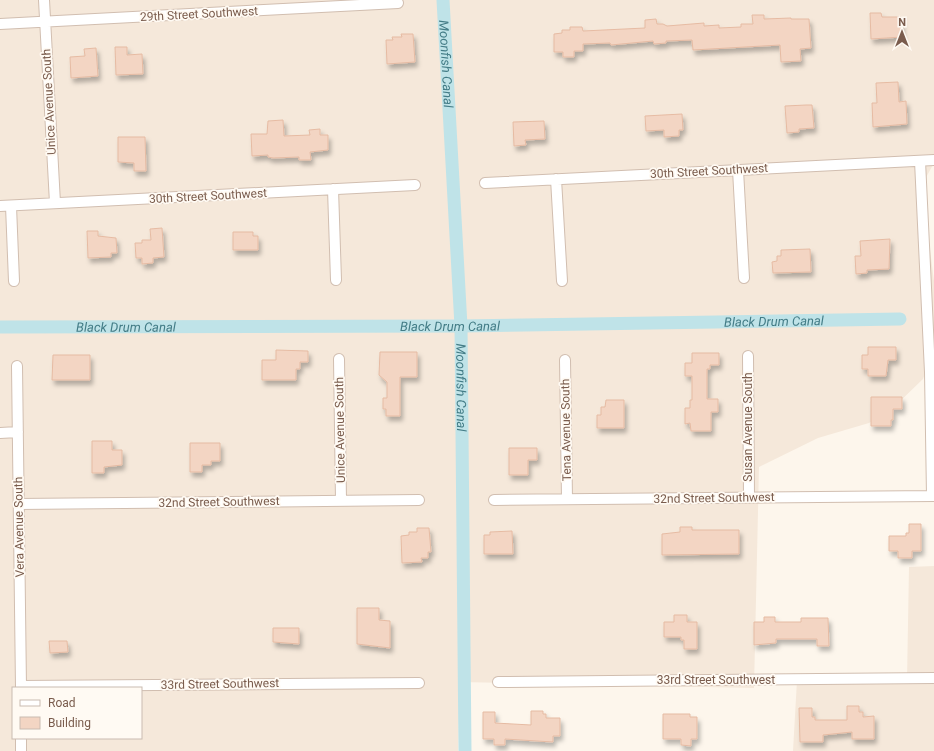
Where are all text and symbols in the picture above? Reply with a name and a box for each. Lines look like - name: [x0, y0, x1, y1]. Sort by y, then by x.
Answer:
- street label: 29th Street Southwest: [140, 4, 258, 24]
- north arrow: [882, 12, 922, 52]
- text: N: [898, 16, 906, 29]
- water label: Moonfish Canal: [437, 20, 456, 109]
- street label: Unice Avenue South: [39, 49, 59, 155]
- street label: 30th Street Southwest: [650, 161, 768, 181]
- street label: 30th Street Southwest: [149, 186, 267, 206]
- water label: Black Drum Canal: [724, 313, 825, 329]
- water label: Black Drum Canal: [400, 318, 501, 334]
- water label: Black Drum Canal: [76, 319, 177, 334]
- water label: Moonfish Canal: [454, 343, 470, 433]
- street label: Susan Avenue South: [741, 372, 755, 482]
- street label: Unice Avenue South: [332, 377, 348, 483]
- street label: Tena Avenue South: [558, 379, 574, 481]
- street label: Vera Avenue South: [11, 477, 27, 577]
- street label: 32nd Street Southwest: [653, 490, 775, 506]
- street label: 32nd Street Southwest: [158, 494, 280, 510]
- street label: 33rd Street Southwest: [657, 673, 775, 687]
- street label: 33rd Street Southwest: [161, 676, 279, 692]
- legend: [12, 687, 142, 739]
- text: Road: [48, 696, 76, 710]
- text: Building: [48, 716, 91, 730]

